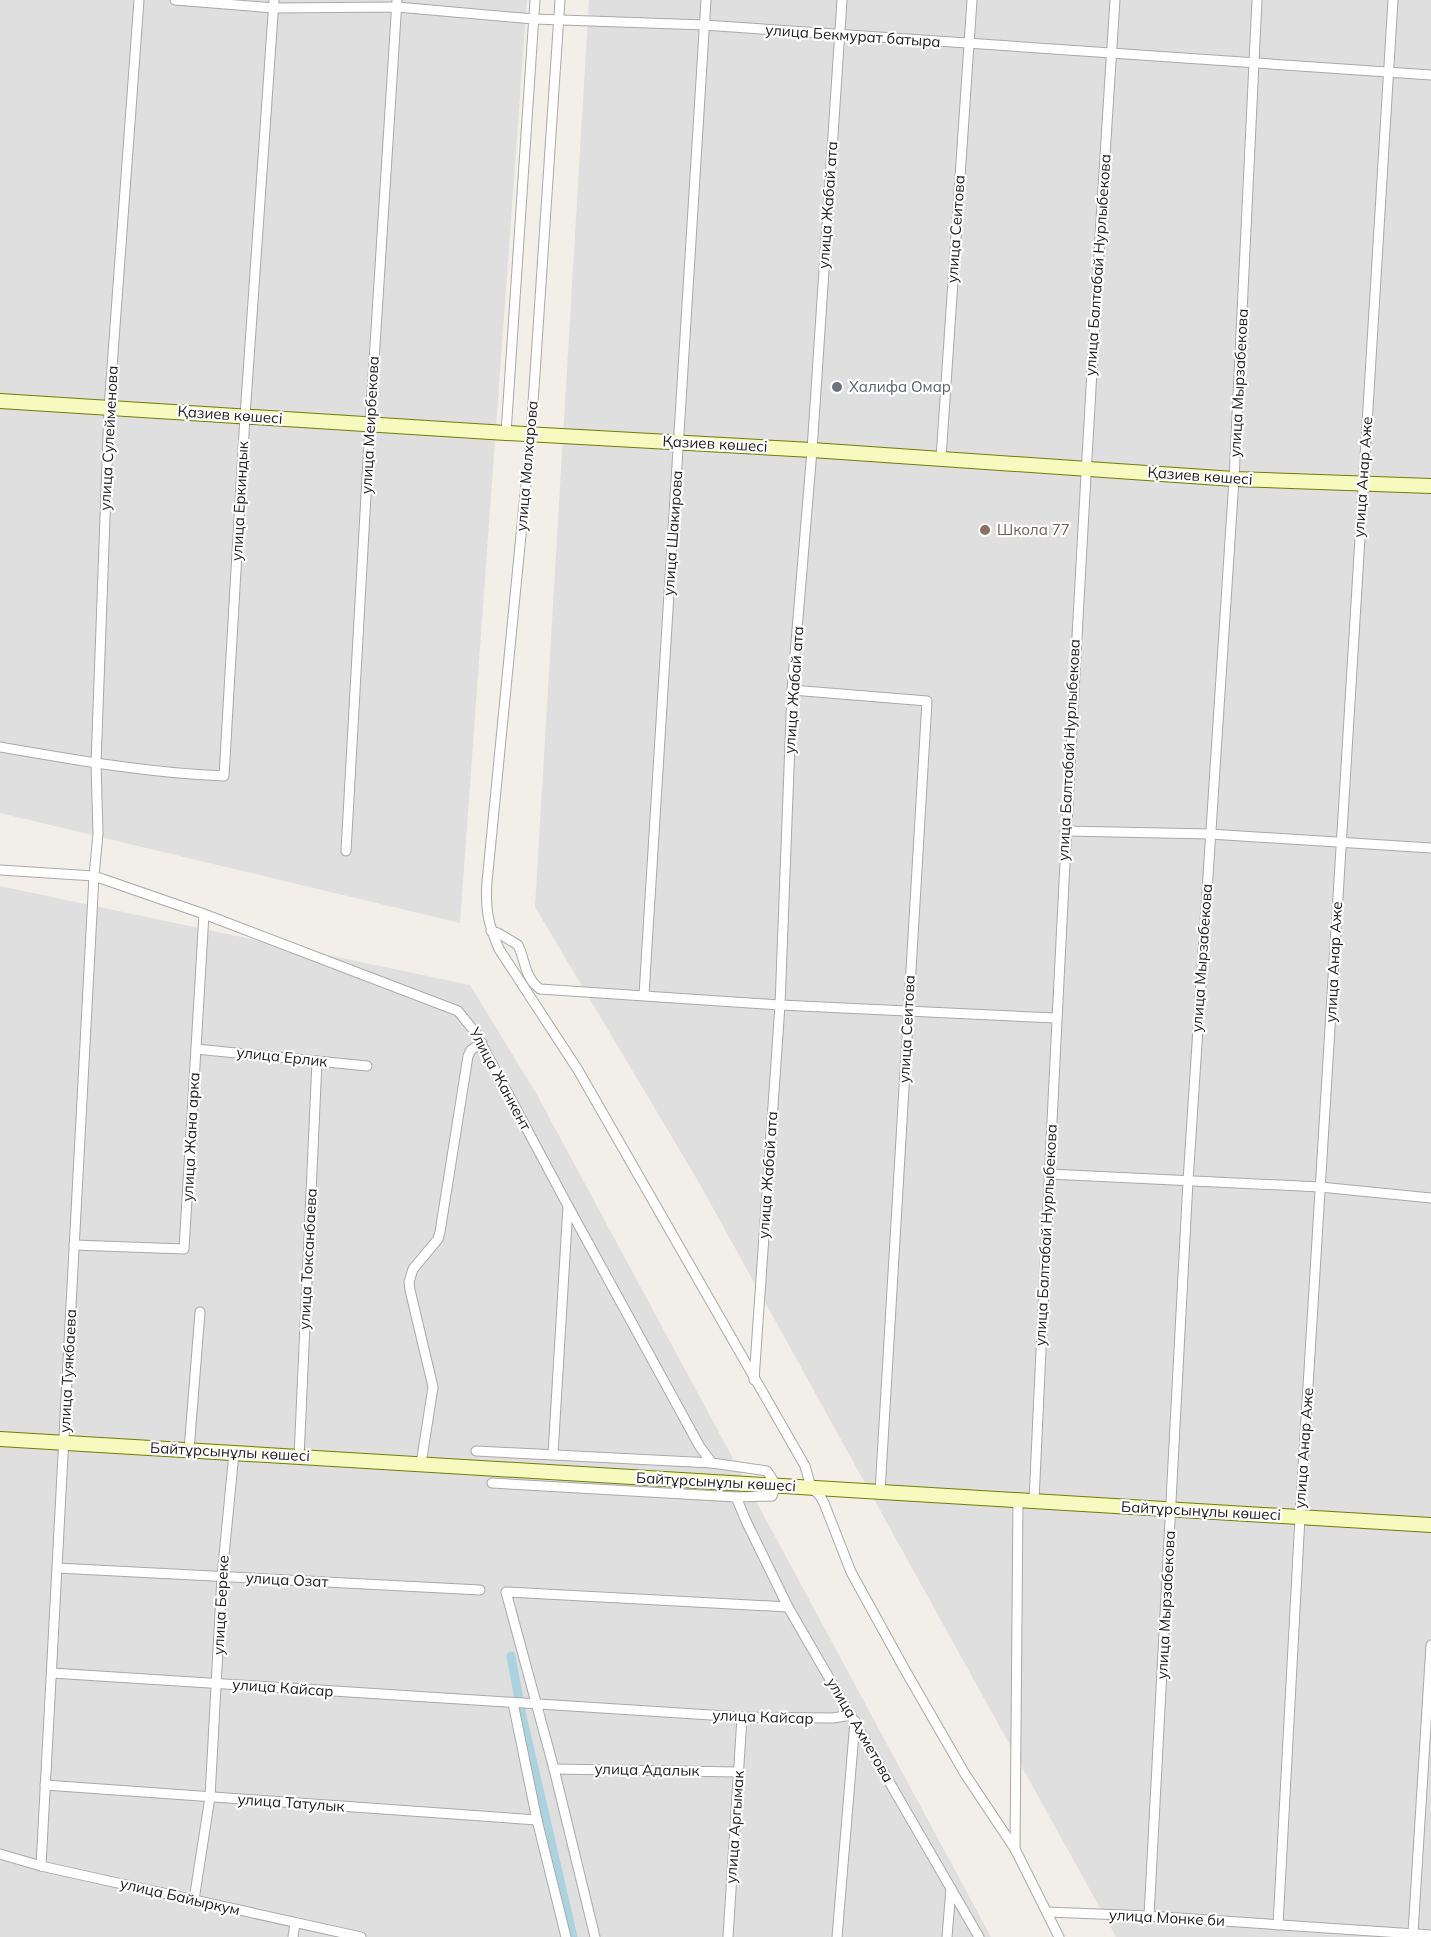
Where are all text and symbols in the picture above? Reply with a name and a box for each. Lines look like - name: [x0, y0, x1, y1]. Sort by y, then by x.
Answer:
- street label: улица Бекмурат батыра: [765, 20, 941, 51]
- street label: улица Жабай ата: [814, 141, 841, 269]
- street label: улица Балтабай Нурлыбекова: [1080, 153, 1115, 377]
- street label: улица Сеитова: [942, 174, 969, 284]
- street label: улица Мырзабекова: [1225, 308, 1252, 458]
- street label: улица Меирбекова: [356, 355, 383, 494]
- street label: улица Сулейменова: [95, 365, 122, 511]
- place label: Халифа Омар: [849, 377, 951, 396]
- marker: Халифа Омар: [830, 380, 844, 394]
- street label: улица Малхарова: [511, 400, 542, 532]
- street label: Қазиев көшесі: [177, 401, 283, 428]
- street label: улица Анар Аже: [1349, 416, 1376, 538]
- street label: Қазиев көшесі: [662, 431, 768, 456]
- street label: улица Еркиндык: [227, 440, 252, 561]
- street label: Қазиев көшесі: [1147, 462, 1253, 489]
- street label: улица Шакирова: [659, 470, 686, 596]
- place label: Школа 77: [997, 520, 1070, 539]
- marker: Школа 77: [978, 523, 992, 537]
- street label: улица Жабай ата: [780, 626, 807, 754]
- street label: улица Балтабай Нурлыбекова: [1053, 638, 1084, 861]
- street label: улица Мырзабекова: [1187, 883, 1216, 1033]
- street label: улица Анар Аже: [1321, 901, 1346, 1023]
- street label: улица Сеитова: [894, 975, 919, 1083]
- street label: Улица Жанкент: [465, 1023, 536, 1134]
- street label: улица Ерлик: [236, 1042, 329, 1071]
- street label: улица Жана арка: [178, 1072, 203, 1202]
- street label: улица Жабай ата: [754, 1111, 781, 1239]
- street label: улица Балтабай Нурлыбекова: [1030, 1123, 1061, 1346]
- street label: улица Токсанбаева: [294, 1188, 321, 1330]
- street label: улица Туякбаева: [55, 1309, 80, 1433]
- street label: улица Анар Аже: [1290, 1387, 1317, 1509]
- street label: Байтұрсынұлы көшесі: [150, 1438, 310, 1465]
- street label: Байтұрсынұлы көшесі: [636, 1468, 796, 1495]
- street label: Байтұрсынұлы көшесі: [1121, 1497, 1281, 1524]
- street label: улица Мырзабекова: [1152, 1530, 1179, 1680]
- street label: улица Береке: [208, 1555, 233, 1655]
- street label: улица Озат: [245, 1568, 329, 1591]
- street label: улица Кайсар: [232, 1674, 334, 1701]
- street label: улица Ахметова: [823, 1674, 898, 1786]
- street label: улица Кайсар: [712, 1705, 814, 1728]
- street label: улица Адалык: [594, 1759, 701, 1780]
- street label: улица Аргымак: [721, 1769, 748, 1884]
- street label: улица Татулык: [237, 1789, 346, 1816]
- street label: улица Байыркум: [118, 1873, 242, 1920]
- street label: улица Монке би: [1109, 1905, 1226, 1930]

